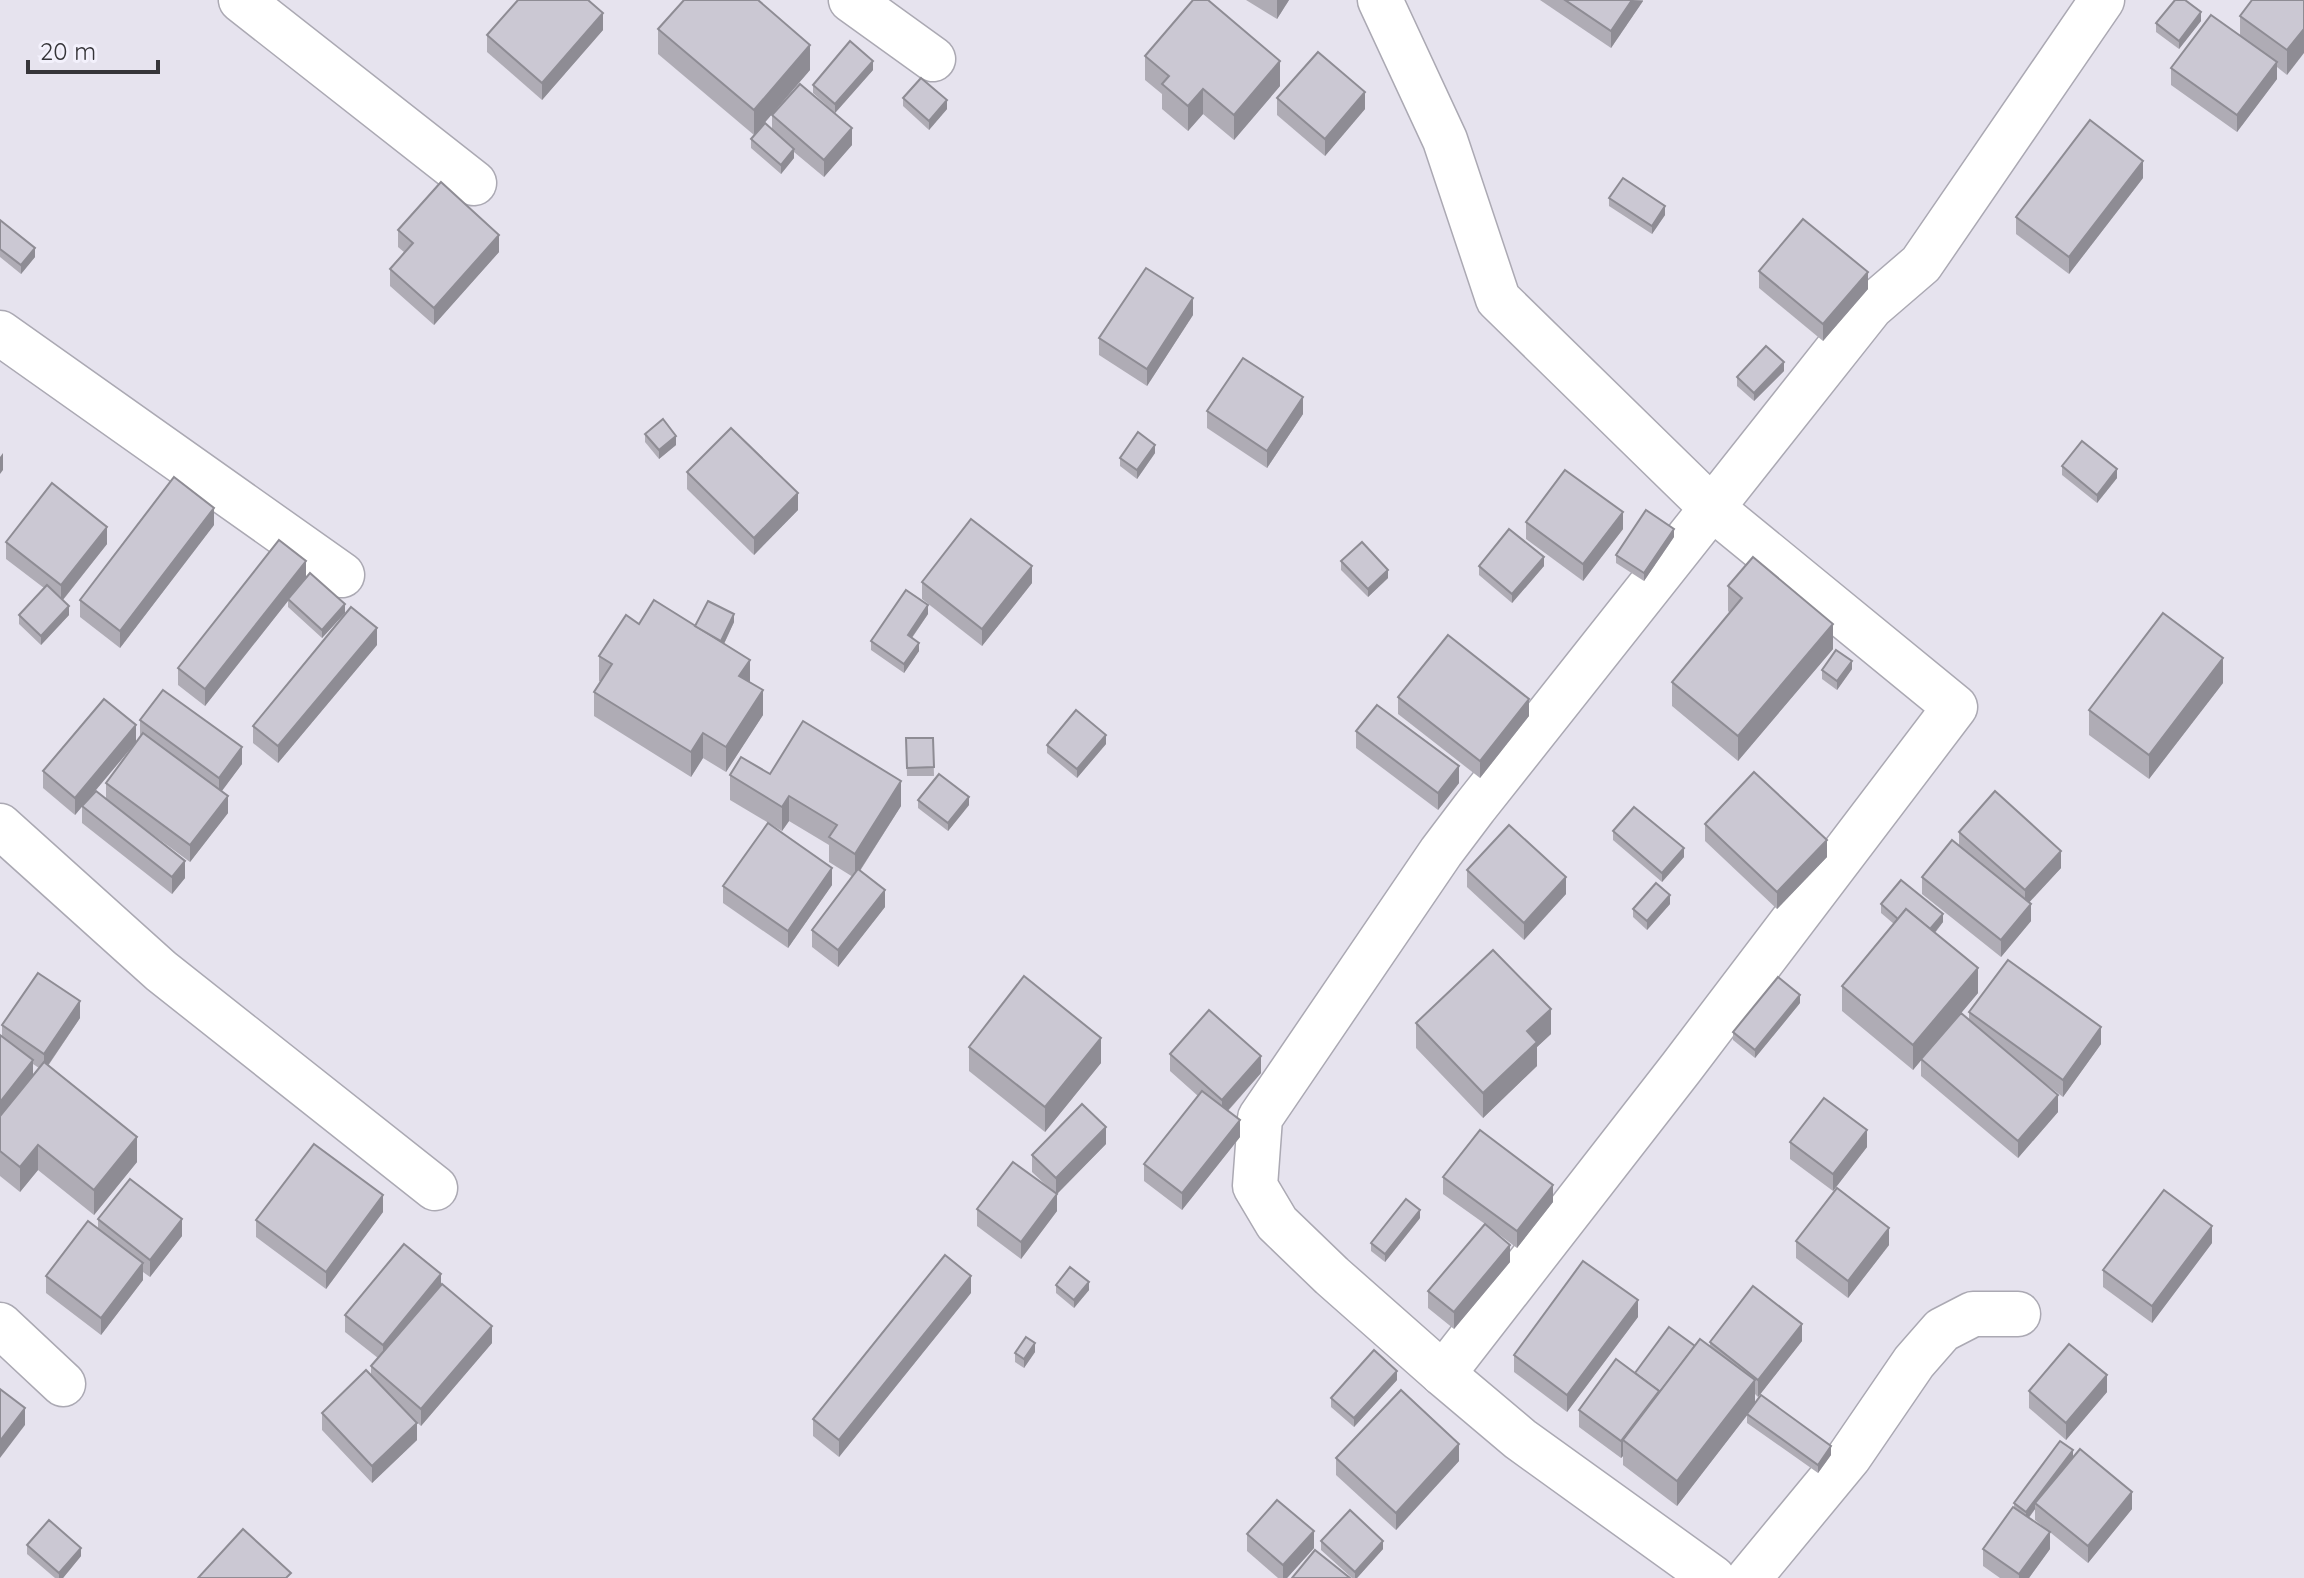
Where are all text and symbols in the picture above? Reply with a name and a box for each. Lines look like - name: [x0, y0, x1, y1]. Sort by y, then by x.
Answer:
- scale bar: [28, 24, 158, 74]
- text: 20 m: [40, 36, 96, 66]

